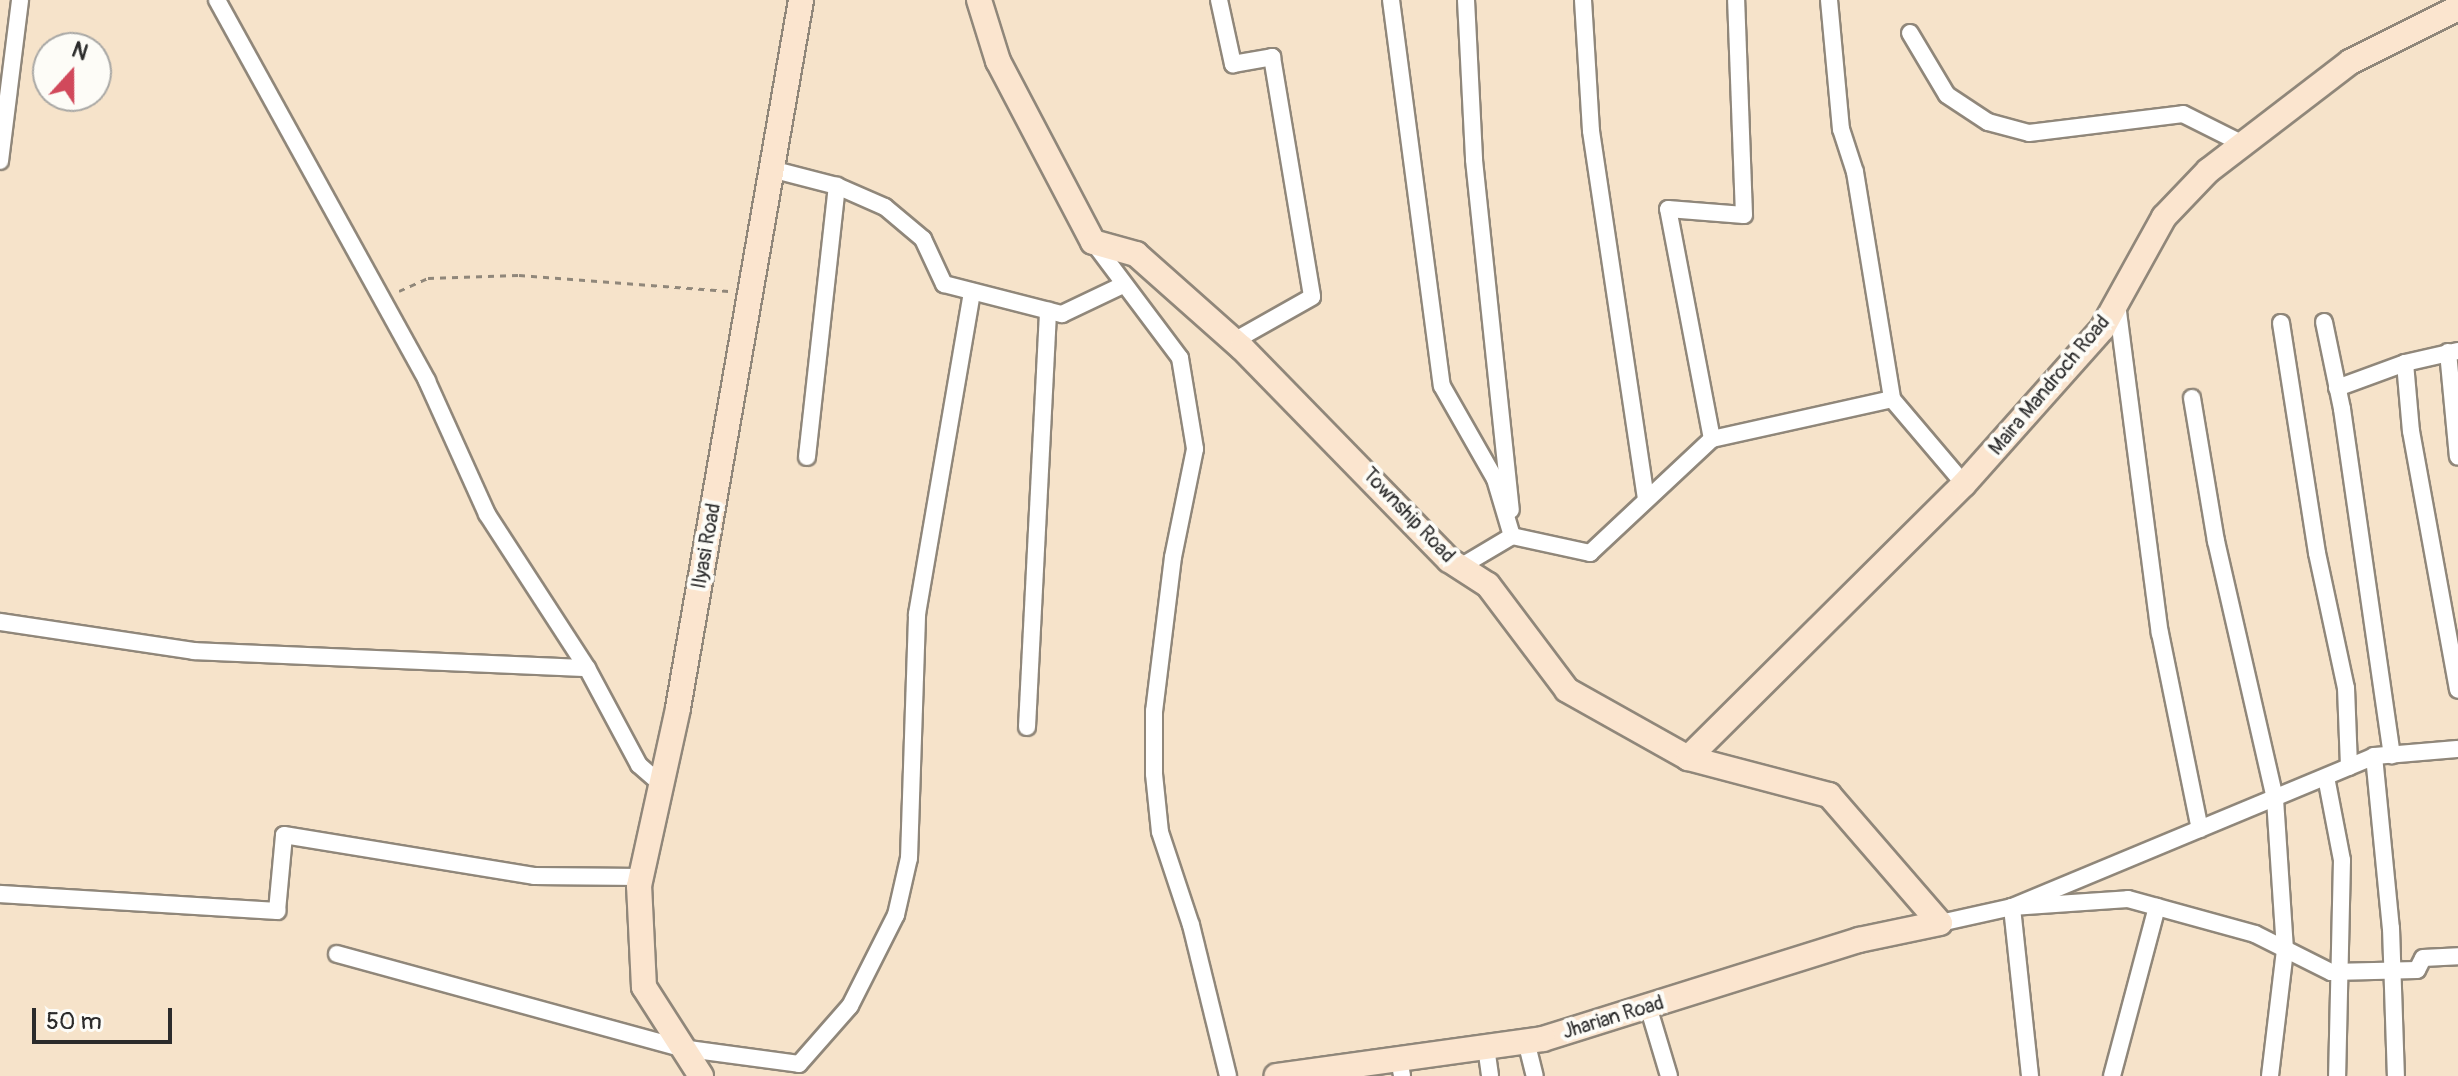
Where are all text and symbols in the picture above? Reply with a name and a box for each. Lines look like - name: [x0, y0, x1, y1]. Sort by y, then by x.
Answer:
- north arrow: [32, 32, 112, 112]
- text: N: [68, 36, 92, 67]
- street label: Maira Mandroch Road: [1984, 310, 2114, 460]
- street label: Township Road: [1358, 463, 1460, 567]
- street label: Ilyasi Road: [687, 501, 725, 591]
- street label: Jharian Road: [1559, 990, 1667, 1044]
- scale bar: [36, 992, 176, 1042]
- text: 50 m: [46, 1007, 102, 1036]

